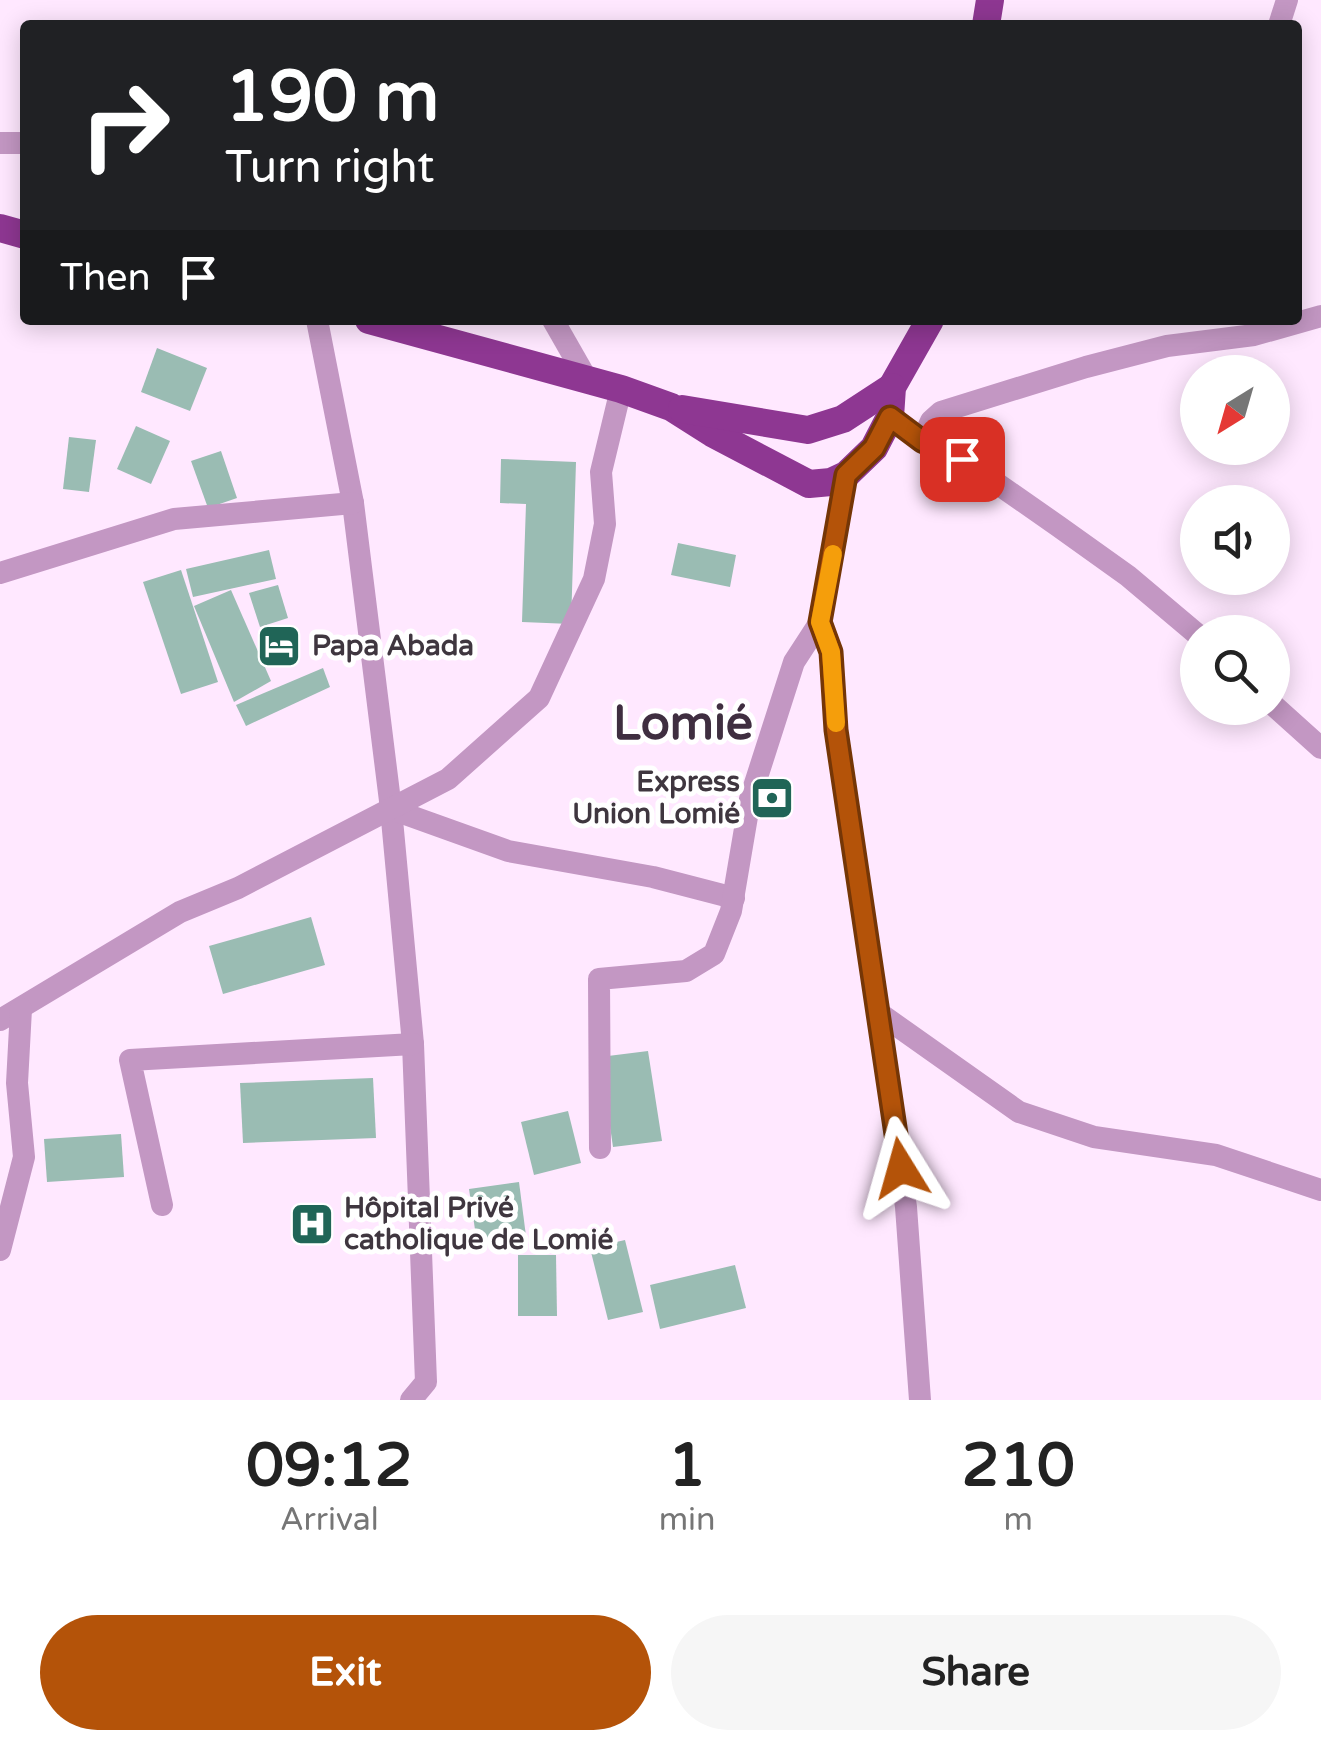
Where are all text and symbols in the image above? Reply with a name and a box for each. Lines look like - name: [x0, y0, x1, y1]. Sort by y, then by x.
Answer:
- text: 190 m: [225, 56, 439, 140]
- icon: right: [60, 60, 190, 190]
- text: Turn right: [225, 141, 434, 195]
- icon: arrive: [171, 250, 226, 305]
- text: Then: [60, 255, 151, 301]
- north arrow: [1180, 355, 1290, 465]
- map controls: [1180, 355, 1290, 725]
- pin: [920, 417, 1005, 502]
- icon: arrive: [935, 432, 990, 487]
- button: sound: [1180, 485, 1290, 595]
- button: search: [1180, 615, 1290, 725]
- hotel icon: Papa Abada: [256, 623, 302, 669]
- place label: Papa Abada: [312, 629, 474, 663]
- district label: Lomié: [613, 695, 753, 753]
- place label: Express Union Lomié: [572, 765, 740, 831]
- bank icon: Express Union Lomié: [749, 775, 795, 821]
- position arrow: [849, 1116, 953, 1220]
- place label: Hôpital Privé catholique de Lomié: [344, 1191, 614, 1257]
- hospital icon: Hôpital Privé catholique de Lomié: [289, 1201, 335, 1247]
- text: 09:12: [246, 1430, 413, 1502]
- text: 1: [668, 1430, 706, 1502]
- text: 210: [962, 1430, 1075, 1502]
- text: Arrival: [280, 1501, 379, 1539]
- text: min: [659, 1501, 716, 1539]
- text: m: [1004, 1501, 1033, 1539]
- button: Exit: [40, 1615, 651, 1730]
- button: Share: [671, 1615, 1281, 1730]

